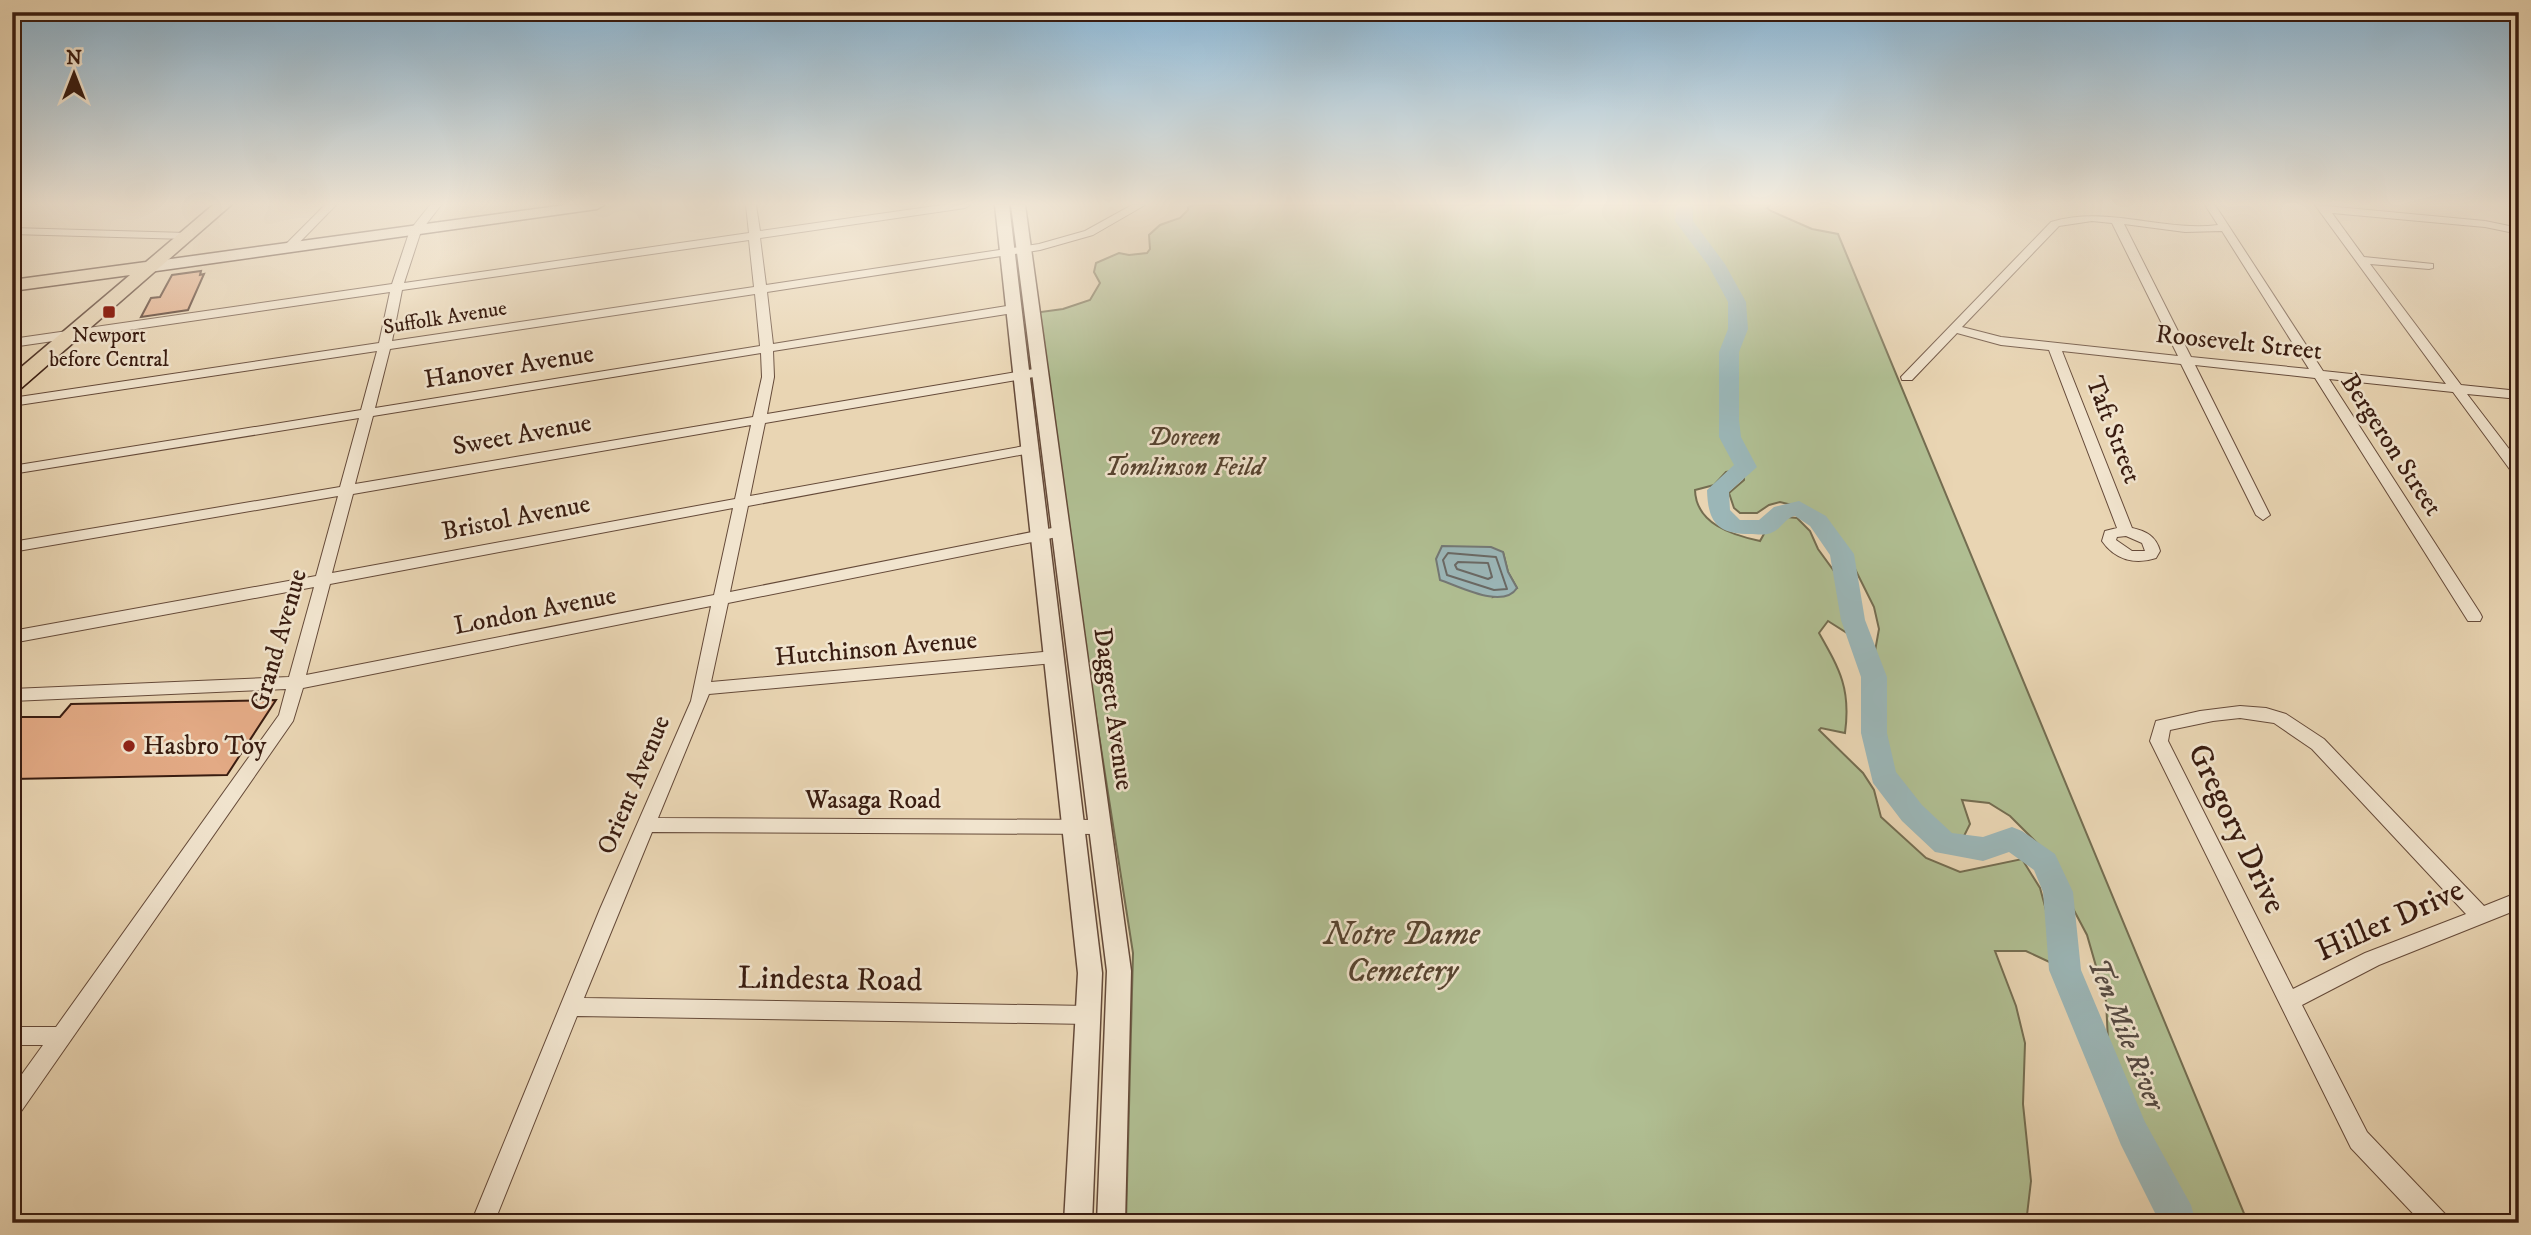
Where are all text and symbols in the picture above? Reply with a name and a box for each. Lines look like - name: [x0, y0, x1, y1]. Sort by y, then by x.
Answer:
- north arrow: [38, 38, 108, 108]
- text: N: [66, 47, 82, 70]
- street label: Suffolk Avenue: [381, 295, 509, 341]
- marker: Newport before Central: [101, 304, 117, 320]
- street label: Roosevelt Street: [2154, 318, 2324, 368]
- place label: Newport before Central: [49, 323, 169, 373]
- street label: Hanover Avenue: [422, 337, 596, 397]
- street label: Bergeron Street: [2333, 368, 2449, 522]
- street label: Taft Street: [2078, 372, 2148, 488]
- street label: Sweet Avenue: [450, 407, 594, 463]
- park label: Doreen Tomlinson Feild: [1105, 421, 1267, 484]
- street label: Bristol Avenue: [439, 487, 593, 549]
- street label: Grand Avenue: [243, 565, 315, 715]
- street label: London Avenue: [451, 579, 619, 643]
- street label: Hutchinson Avenue: [774, 624, 978, 674]
- street label: Daggett Avenue: [1085, 626, 1141, 792]
- street label: Orient Avenue: [590, 710, 678, 860]
- place label: Hasbro Toy: [143, 730, 267, 763]
- marker: Hasbro Toy: [121, 738, 137, 754]
- street label: Gregory Drive: [2178, 738, 2294, 920]
- street label: Wasaga Road: [804, 784, 941, 817]
- street label: Hiller Drive: [2310, 871, 2470, 971]
- park label: Notre Dame Cemetery: [1322, 915, 1481, 992]
- water label: Ten Mile River: [2080, 953, 2173, 1117]
- street label: Lindesta Road: [737, 958, 923, 1002]

